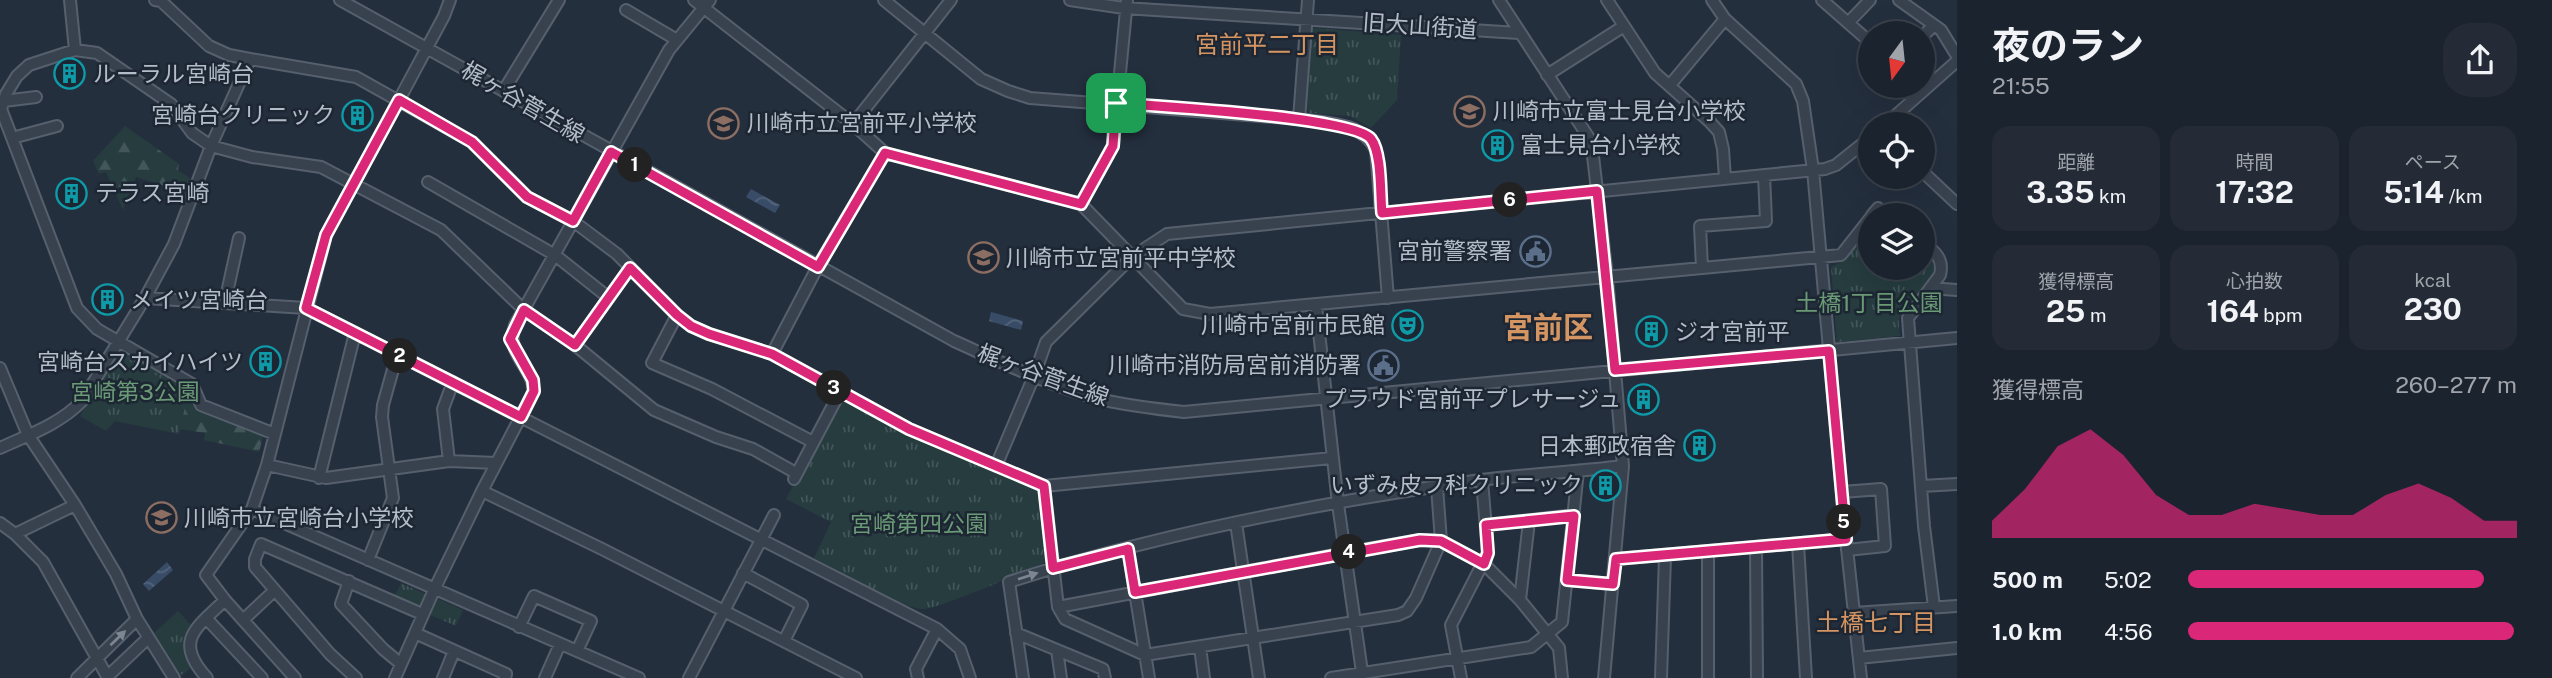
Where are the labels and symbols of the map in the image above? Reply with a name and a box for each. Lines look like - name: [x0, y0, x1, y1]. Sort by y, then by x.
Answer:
- street label: 旧大山街道: [1362, 8, 1478, 43]
- north arrow: [1858, 21, 1936, 98]
- district label: 宮前平二丁目: [1195, 30, 1339, 58]
- street label: 梶ヶ谷菅生線: [457, 55, 590, 148]
- building icon: ルーラル宮崎台: [53, 57, 87, 91]
- place label: ルーラル宮崎台: [93, 60, 254, 87]
- pin: [1086, 73, 1146, 133]
- school or university icon: 川崎市立富士見台小学校: [1453, 94, 1487, 128]
- place label: 川崎市立富士見台小学校: [1493, 97, 1746, 124]
- building icon: 宮崎台クリニック: [341, 98, 375, 132]
- place label: 宮崎台クリニック: [151, 101, 335, 128]
- school or university icon: 川崎市立宮前平小学校: [707, 106, 741, 140]
- place label: 川崎市立宮前平小学校: [747, 109, 977, 136]
- building icon: 富士見台小学校: [1480, 128, 1514, 162]
- place label: 富士見台小学校: [1520, 131, 1681, 158]
- pin: 1: [618, 148, 652, 182]
- building icon: テラス宮崎: [55, 176, 89, 210]
- place label: テラス宮崎: [95, 179, 210, 206]
- pin: 6: [1492, 182, 1528, 218]
- public building icon: 宮前警察署: [1518, 234, 1552, 268]
- place label: 宮前警察署: [1397, 237, 1512, 264]
- school or university icon: 川崎市立宮前平中学校: [966, 241, 1000, 275]
- place label: 川崎市立宮前平中学校: [1006, 244, 1236, 271]
- building icon: メイツ宮崎台: [90, 283, 124, 317]
- place label: メイツ宮崎台: [130, 286, 268, 313]
- park label: 土橋1丁目公園: [1795, 289, 1943, 316]
- theatre icon: 川崎市宮前市民館: [1391, 308, 1425, 342]
- district label: 宮前区: [1503, 309, 1593, 345]
- place label: 川崎市宮前市民館: [1201, 311, 1385, 338]
- building icon: ジオ宮前平: [1635, 315, 1669, 349]
- place label: ジオ宮前平: [1675, 318, 1790, 345]
- pin: 2: [382, 338, 418, 374]
- street label: 梶ヶ谷菅生線: [974, 338, 1113, 411]
- building icon: 宮崎台スカイハイツ: [249, 345, 283, 379]
- place label: 宮崎台スカイハイツ: [37, 348, 243, 375]
- public building icon: 川崎市消防局宮前消防署: [1367, 348, 1401, 382]
- place label: 川崎市消防局宮前消防署: [1108, 351, 1361, 378]
- pin: 3: [816, 370, 852, 406]
- park label: 宮崎第3公園: [70, 378, 200, 405]
- building icon: プラウド宮前平プレサージュ: [1627, 382, 1661, 416]
- place label: プラウド宮前平プレサージュ: [1324, 385, 1621, 412]
- building icon: 日本郵政宿舎: [1682, 429, 1716, 463]
- place label: 日本郵政宿舎: [1538, 432, 1676, 459]
- building icon: いずみ皮フ科クリニック: [1589, 468, 1623, 502]
- place label: いずみ皮フ科クリニック: [1330, 471, 1583, 498]
- school or university icon: 川崎市立宮崎台小学校: [144, 501, 178, 535]
- place label: 川崎市立宮崎台小学校: [184, 504, 414, 531]
- pin: 5: [1826, 504, 1862, 540]
- park label: 宮崎第四公園: [850, 510, 988, 537]
- pin: 4: [1332, 534, 1366, 570]
- one-way arrow: [1018, 570, 1039, 581]
- district label: 土橋七丁目: [1816, 608, 1936, 636]
- one-way arrow: [109, 630, 127, 646]

